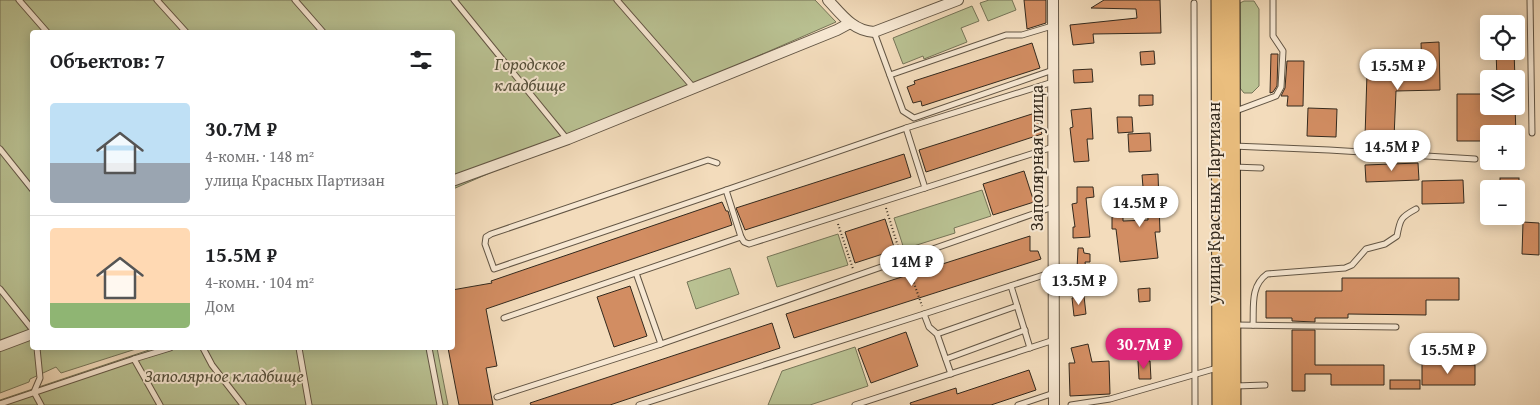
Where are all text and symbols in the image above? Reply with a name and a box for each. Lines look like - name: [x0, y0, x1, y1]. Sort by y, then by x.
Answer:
- map controls: [1480, 15, 1525, 225]
- button: locate: [1480, 15, 1525, 60]
- text: Объектов: 7: [50, 45, 165, 76]
- icon: filters: [407, 46, 435, 74]
- pin: 15.5M ₽: [1352, 48, 1444, 91]
- park label: Городское кладбище: [493, 50, 566, 98]
- text: 15.5M ₽: [1371, 53, 1425, 77]
- button: layers: [1480, 70, 1525, 115]
- street label: Заполярная улица: [1023, 84, 1050, 231]
- street label: улица Красных Партизан: [1200, 102, 1227, 305]
- text: 30.7M ₽: [205, 113, 277, 144]
- icon: home: [90, 123, 150, 183]
- button: +: [1480, 125, 1525, 170]
- pin: 14.5M ₽: [1346, 130, 1438, 172]
- text: 14.5M ₽: [1365, 134, 1419, 158]
- text: 4-комн. · 148 m²: [205, 144, 314, 168]
- text: улица Красных Партизан: [205, 168, 385, 192]
- button: −: [1480, 180, 1525, 225]
- pin: 14.5M ₽: [1094, 186, 1186, 228]
- text: 14.5M ₽: [1113, 190, 1167, 214]
- text: 15.5M ₽: [205, 239, 277, 270]
- pin: 14M ₽: [877, 244, 947, 287]
- icon: home: [90, 248, 150, 308]
- text: 14M ₽: [891, 249, 933, 273]
- pin: 13.5M ₽: [1033, 264, 1125, 306]
- text: 13.5M ₽: [1052, 268, 1106, 292]
- text: 4-комн. · 104 m²: [205, 270, 314, 294]
- text: Дом: [205, 294, 235, 318]
- pin: 30.7M ₽: [1098, 328, 1190, 370]
- text: 30.7M ₽: [1117, 332, 1171, 356]
- pin: 15.5M ₽: [1402, 332, 1494, 375]
- text: 15.5M ₽: [1421, 337, 1475, 361]
- park label: Заполярное кладбище: [144, 362, 304, 389]

